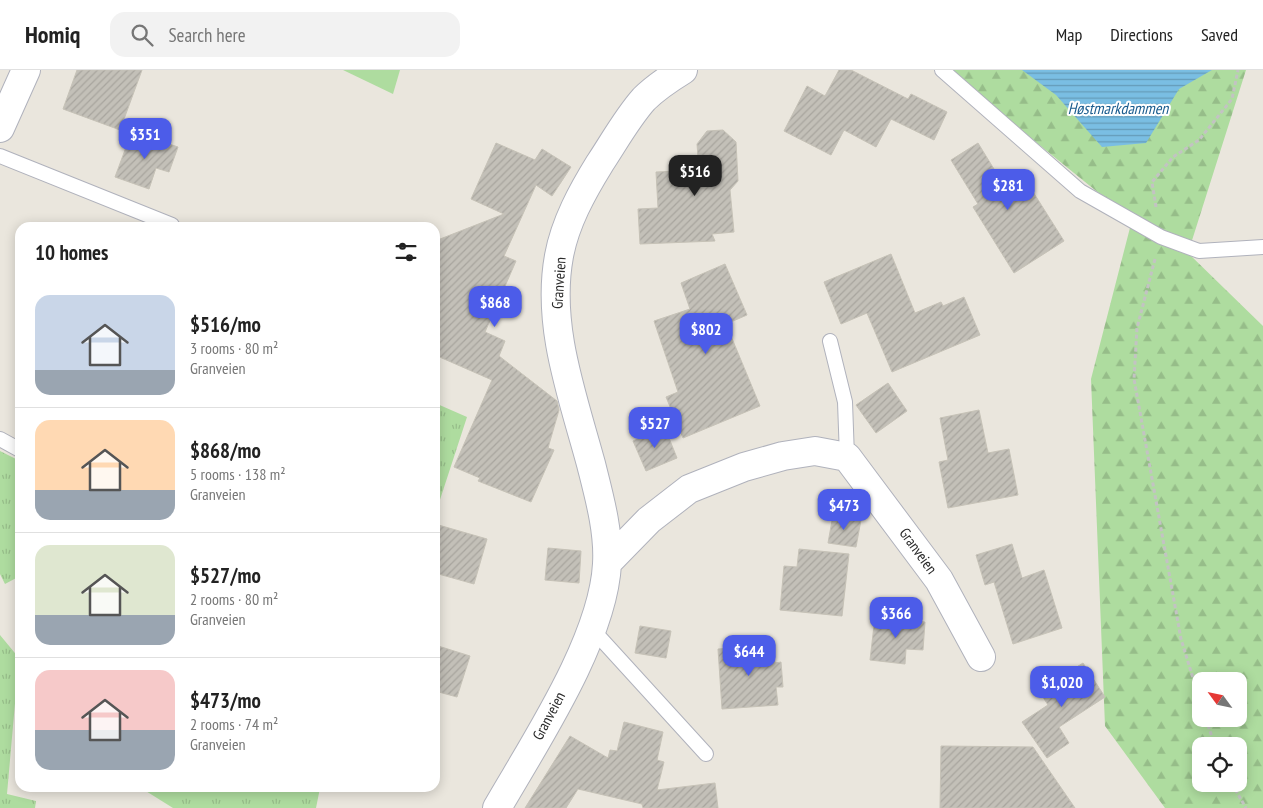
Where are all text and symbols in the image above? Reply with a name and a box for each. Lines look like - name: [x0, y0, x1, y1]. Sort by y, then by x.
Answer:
- search box: [110, 12, 460, 57]
- text: Homiq: [25, 19, 80, 50]
- icon: search: [128, 21, 156, 49]
- text: Search here: [168, 23, 246, 47]
- text: Map: [1056, 23, 1082, 46]
- text: Directions: [1110, 23, 1173, 46]
- text: Saved: [1201, 23, 1238, 46]
- water label: Høstmarkdammen: [1068, 98, 1169, 118]
- pin: $351: [115, 118, 175, 160]
- text: $351: [130, 124, 160, 144]
- pin: $516: [665, 154, 725, 197]
- text: $516: [680, 161, 710, 181]
- pin: $281: [978, 168, 1038, 211]
- text: $281: [993, 175, 1023, 195]
- icon: filters: [392, 238, 420, 266]
- text: 10 homes: [35, 239, 108, 266]
- street label: Granveien: [547, 256, 570, 310]
- pin: $868: [465, 286, 525, 328]
- text: $868: [480, 292, 510, 312]
- text: $516/mo: [190, 311, 261, 338]
- pin: $802: [676, 312, 736, 355]
- icon: home: [75, 315, 135, 375]
- text: $802: [691, 319, 721, 339]
- text: 3 rooms · 80 m²: [190, 338, 278, 358]
- text: Granveien: [190, 358, 246, 378]
- pin: $527: [625, 406, 685, 449]
- text: $527: [640, 413, 670, 433]
- text: $868/mo: [190, 437, 261, 464]
- icon: home: [75, 440, 135, 500]
- text: 5 rooms · 138 m²: [190, 464, 286, 484]
- text: Granveien: [190, 484, 246, 504]
- pin: $473: [814, 488, 874, 531]
- text: $473: [829, 495, 859, 515]
- street label: Granveien: [895, 524, 941, 577]
- text: $527/mo: [190, 562, 261, 589]
- icon: home: [75, 565, 135, 625]
- text: 2 rooms · 80 m²: [190, 589, 278, 609]
- pin: $366: [866, 596, 926, 639]
- text: $366: [881, 603, 911, 623]
- text: Granveien: [190, 609, 246, 629]
- pin: $644: [719, 634, 779, 677]
- text: $644: [734, 641, 764, 661]
- pin: $1,020: [1021, 666, 1103, 708]
- text: $1,020: [1041, 672, 1083, 692]
- north arrow: [1192, 672, 1248, 728]
- map controls: [1192, 672, 1247, 792]
- text: $473/mo: [190, 687, 261, 714]
- street label: Granveien: [528, 688, 569, 743]
- icon: home: [75, 690, 135, 750]
- text: 2 rooms · 74 m²: [190, 714, 278, 734]
- text: Granveien: [190, 734, 246, 754]
- button: locate: [1192, 737, 1247, 792]

